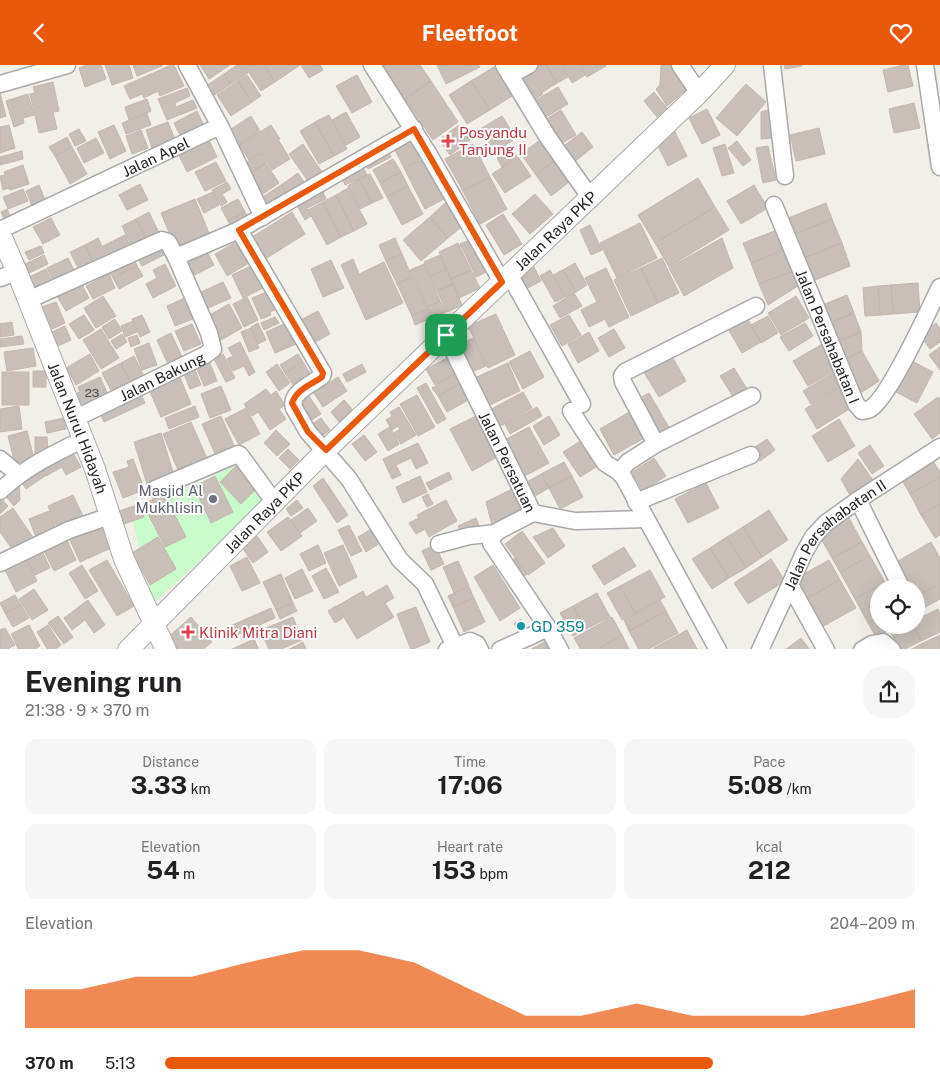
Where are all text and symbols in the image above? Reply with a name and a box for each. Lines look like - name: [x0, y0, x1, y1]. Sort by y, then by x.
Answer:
- icon: back: [25, 19, 53, 47]
- icon: heart: [887, 19, 915, 47]
- text: Fleetfoot: [422, 20, 518, 46]
- place label: Posyandu Tanjung II: [459, 124, 527, 158]
- street label: Jalan Apel: [119, 133, 192, 180]
- marker: Posyandu Tanjung II: [441, 134, 455, 148]
- street label: Jalan Raya PKP: [511, 187, 600, 273]
- street label: Jalan Persahabatan I: [793, 267, 863, 406]
- pin: [425, 314, 467, 356]
- icon: arrive: [432, 321, 460, 349]
- street label: Jalan Bakung: [117, 348, 207, 404]
- street label: Jalan Nurul Hidayah: [45, 360, 111, 496]
- house number: 23: [85, 386, 99, 400]
- street label: Jalan Persatuan: [476, 409, 540, 515]
- street label: Jalan Raya PKP: [221, 468, 308, 556]
- street label: Jalan Persahabatan II: [780, 476, 889, 593]
- place label: Masjid Al Mukhlisin: [136, 482, 203, 516]
- marker: Masjid Al Mukhlisin: [207, 493, 219, 505]
- map controls: [870, 579, 925, 634]
- button: locate: [870, 579, 925, 634]
- place label: GD 359: [531, 618, 584, 635]
- marker: GD 359: [515, 620, 527, 632]
- place label: Klinik Mitra Diani: [199, 624, 317, 641]
- marker: Klinik Mitra Diani: [181, 625, 195, 639]
- text: Evening run: [25, 665, 182, 698]
- button: share: [863, 666, 915, 718]
- text: 21:38 · 9 × 370 m: [25, 701, 149, 720]
- text: Distance: [142, 754, 199, 770]
- text: Time: [454, 754, 486, 770]
- text: Pace: [753, 754, 785, 770]
- text: 3.33: [131, 770, 187, 800]
- text: 17:06: [437, 770, 503, 800]
- text: 5:08: [727, 770, 783, 800]
- text: km: [187, 781, 211, 797]
- text: /km: [783, 781, 812, 797]
- text: Elevation: [141, 839, 200, 855]
- text: Heart rate: [437, 839, 503, 855]
- text: kcal: [756, 839, 783, 855]
- text: 54: [146, 855, 180, 885]
- text: 153: [432, 855, 476, 885]
- text: 212: [748, 855, 791, 885]
- text: m: [180, 866, 195, 882]
- text: bpm: [476, 866, 508, 882]
- text: Elevation: [25, 914, 93, 933]
- text: 204–209 m: [830, 914, 915, 933]
- text: 370 m: [25, 1054, 74, 1073]
- text: 5:13: [105, 1054, 135, 1073]

